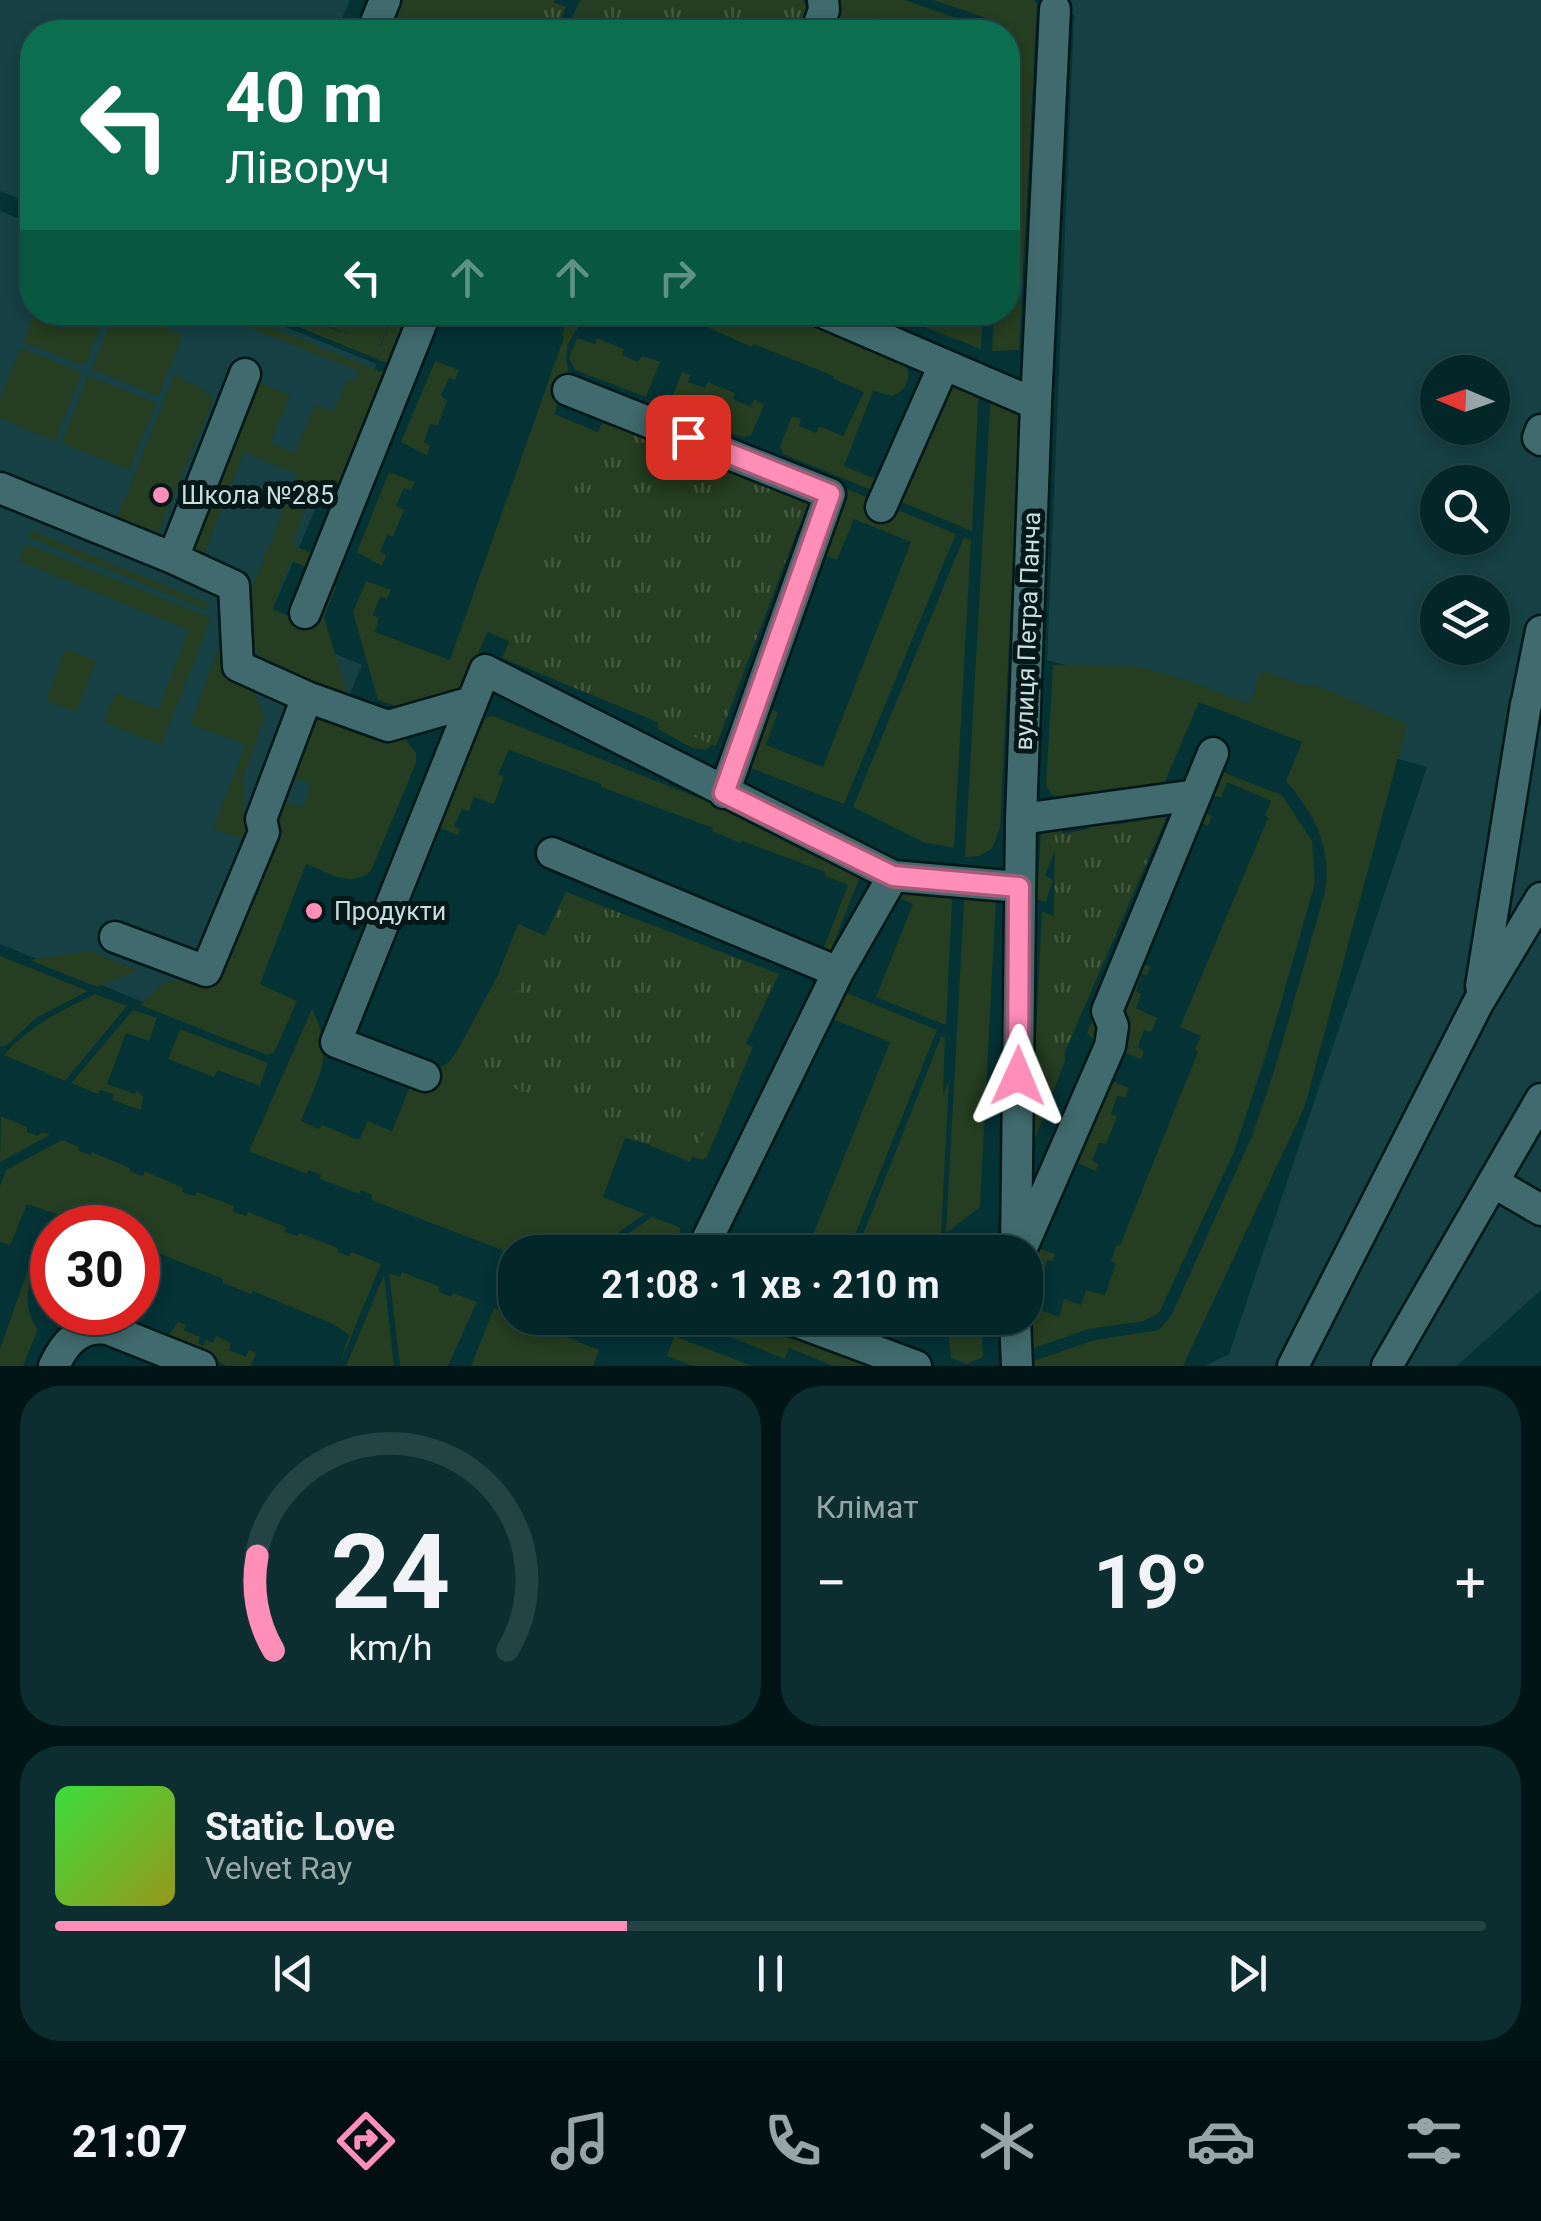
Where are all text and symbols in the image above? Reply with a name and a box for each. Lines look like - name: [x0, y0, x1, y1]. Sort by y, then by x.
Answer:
- text: 40 m: [225, 57, 383, 139]
- icon: left: [60, 60, 190, 190]
- text: Ліворуч: [225, 141, 390, 194]
- icon: left: [335, 250, 390, 305]
- icon: ahead: [440, 250, 495, 305]
- icon: ahead: [545, 250, 600, 305]
- icon: right: [650, 250, 705, 305]
- north arrow: [1420, 355, 1510, 445]
- map controls: [1420, 355, 1510, 665]
- pin: [646, 395, 731, 480]
- icon: arrive: [661, 410, 716, 465]
- button: search: [1420, 465, 1510, 555]
- place label: Школа №285: [181, 481, 334, 510]
- marker: Школа №285: [150, 484, 172, 506]
- street label: вулиця Петра Панча: [1009, 511, 1046, 751]
- button: layers: [1420, 575, 1510, 665]
- place label: Продукти: [334, 897, 446, 926]
- marker: Продукти: [303, 900, 325, 922]
- position arrow: [966, 1024, 1070, 1128]
- speed limit sign: 30: [30, 1205, 160, 1335]
- text: 21:08 · 1 хв · 210 m: [601, 1263, 940, 1307]
- text: Клімат: [816, 1488, 919, 1526]
- text: 24: [331, 1512, 450, 1633]
- text: 19°: [1093, 1538, 1209, 1626]
- text: −: [816, 1551, 847, 1615]
- text: +: [1455, 1551, 1486, 1615]
- text: km/h: [348, 1627, 432, 1669]
- text: Static Love: [205, 1805, 395, 1849]
- text: Velvet Ray: [205, 1849, 352, 1887]
- icon: previous: [266, 1946, 321, 2001]
- icon: pause: [743, 1946, 798, 2001]
- icon: next: [1220, 1946, 1275, 2001]
- icon: directions: [331, 2106, 401, 2176]
- icon: music: [545, 2106, 615, 2176]
- icon: phone: [758, 2106, 828, 2176]
- icon: climate: [972, 2106, 1042, 2176]
- icon: car: [1186, 2106, 1256, 2176]
- icon: filters: [1399, 2106, 1469, 2176]
- text: 21:07: [72, 2115, 188, 2168]

